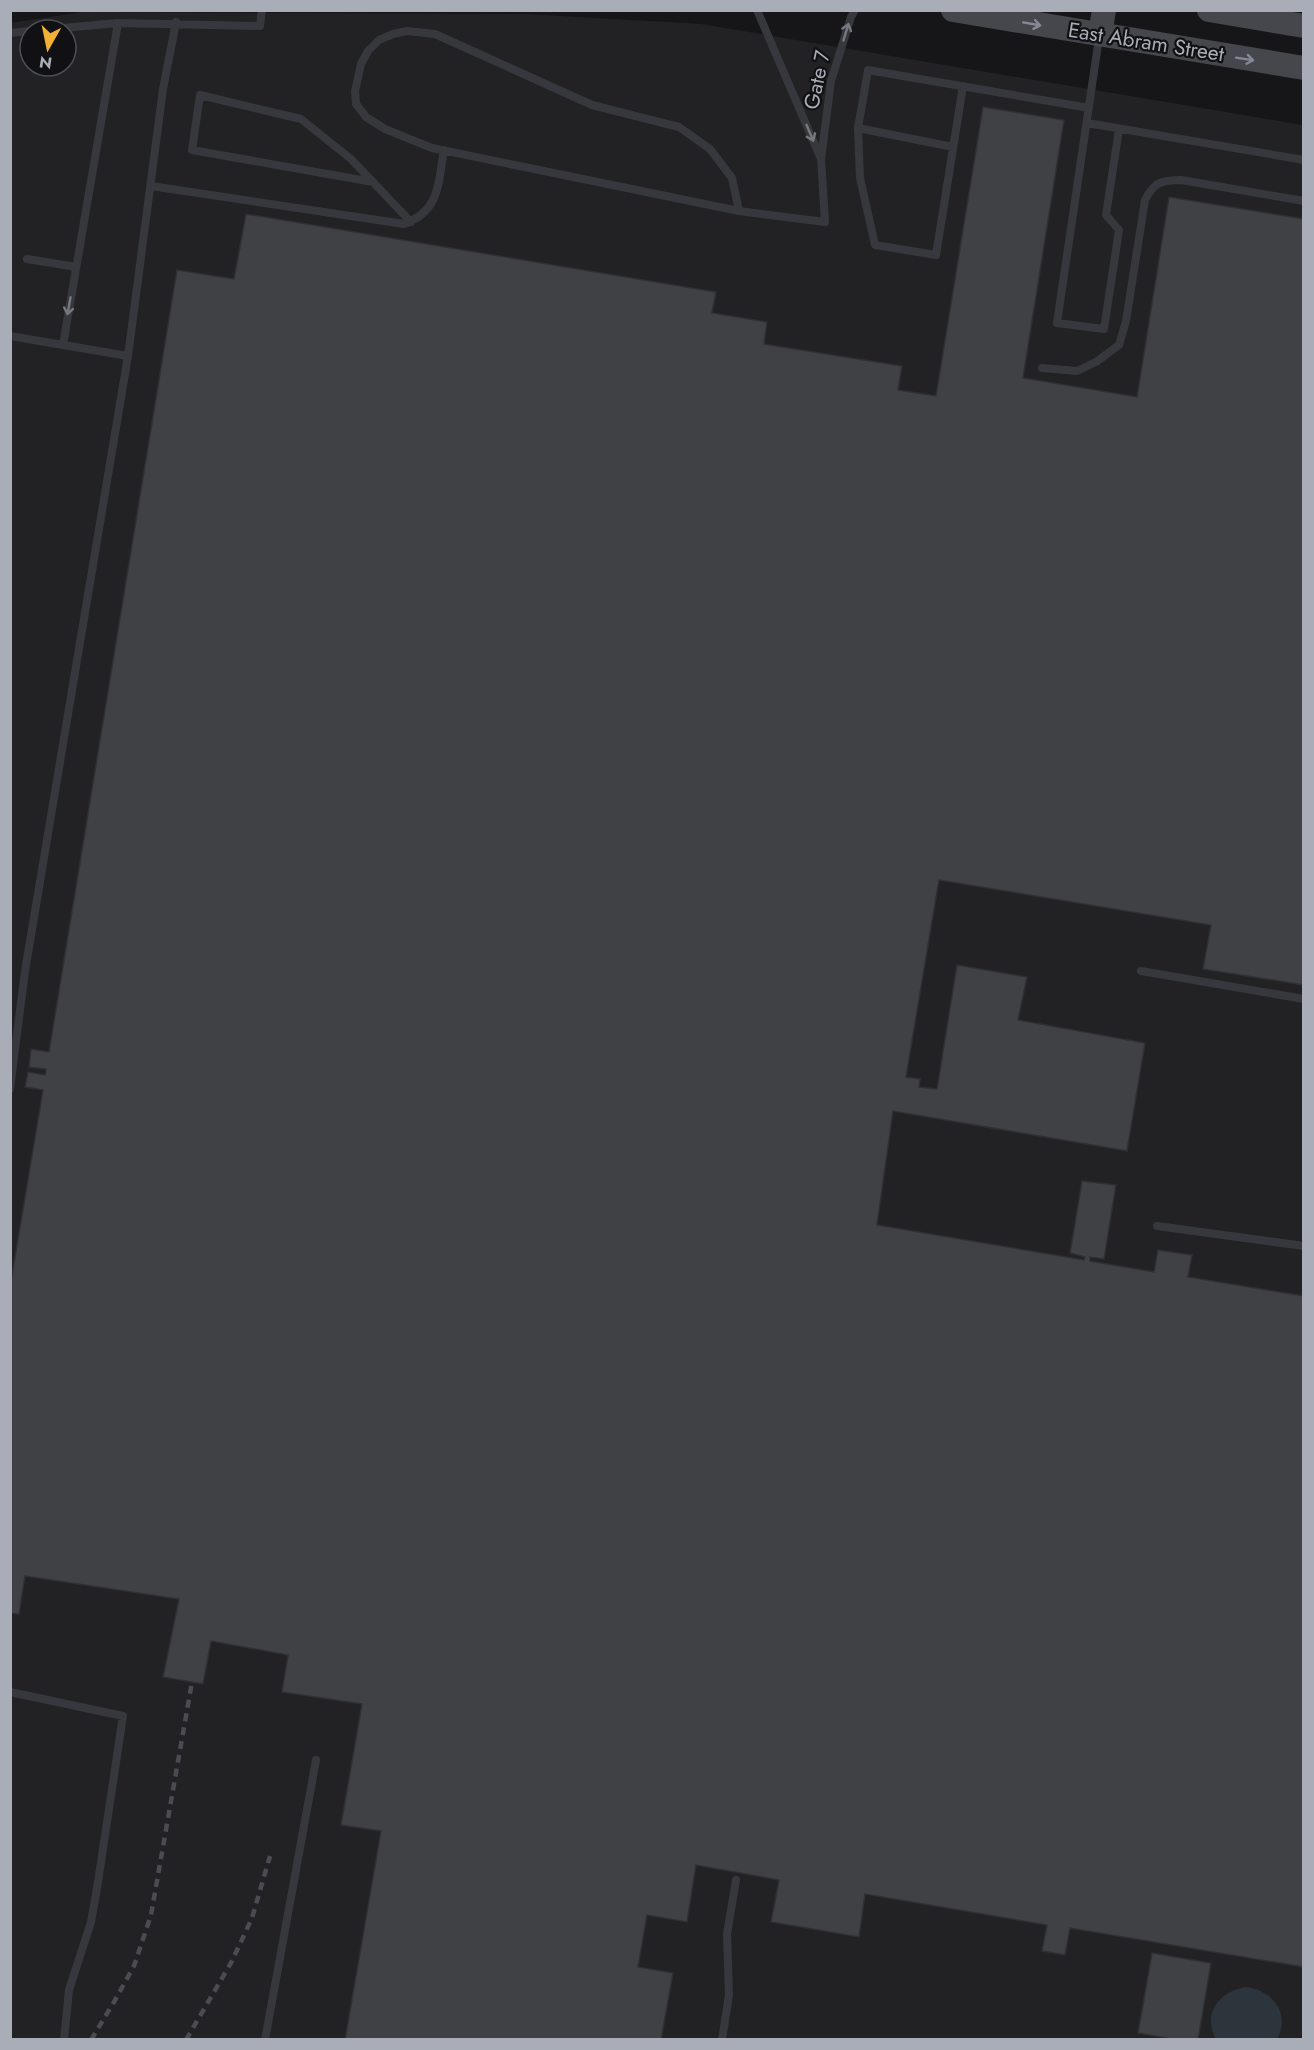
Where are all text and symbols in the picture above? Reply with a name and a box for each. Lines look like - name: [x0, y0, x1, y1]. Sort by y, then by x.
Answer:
- street label: East Abram Street: [1066, 15, 1226, 69]
- north arrow: [18, 18, 78, 78]
- one-way arrow: [1021, 18, 1041, 29]
- one-way arrow: [842, 23, 853, 42]
- street label: Gate 7: [796, 48, 838, 112]
- text: N: [38, 50, 54, 75]
- one-way arrow: [1234, 53, 1254, 64]
- one-way arrow: [805, 123, 816, 141]
- one-way arrow: [63, 296, 74, 315]

